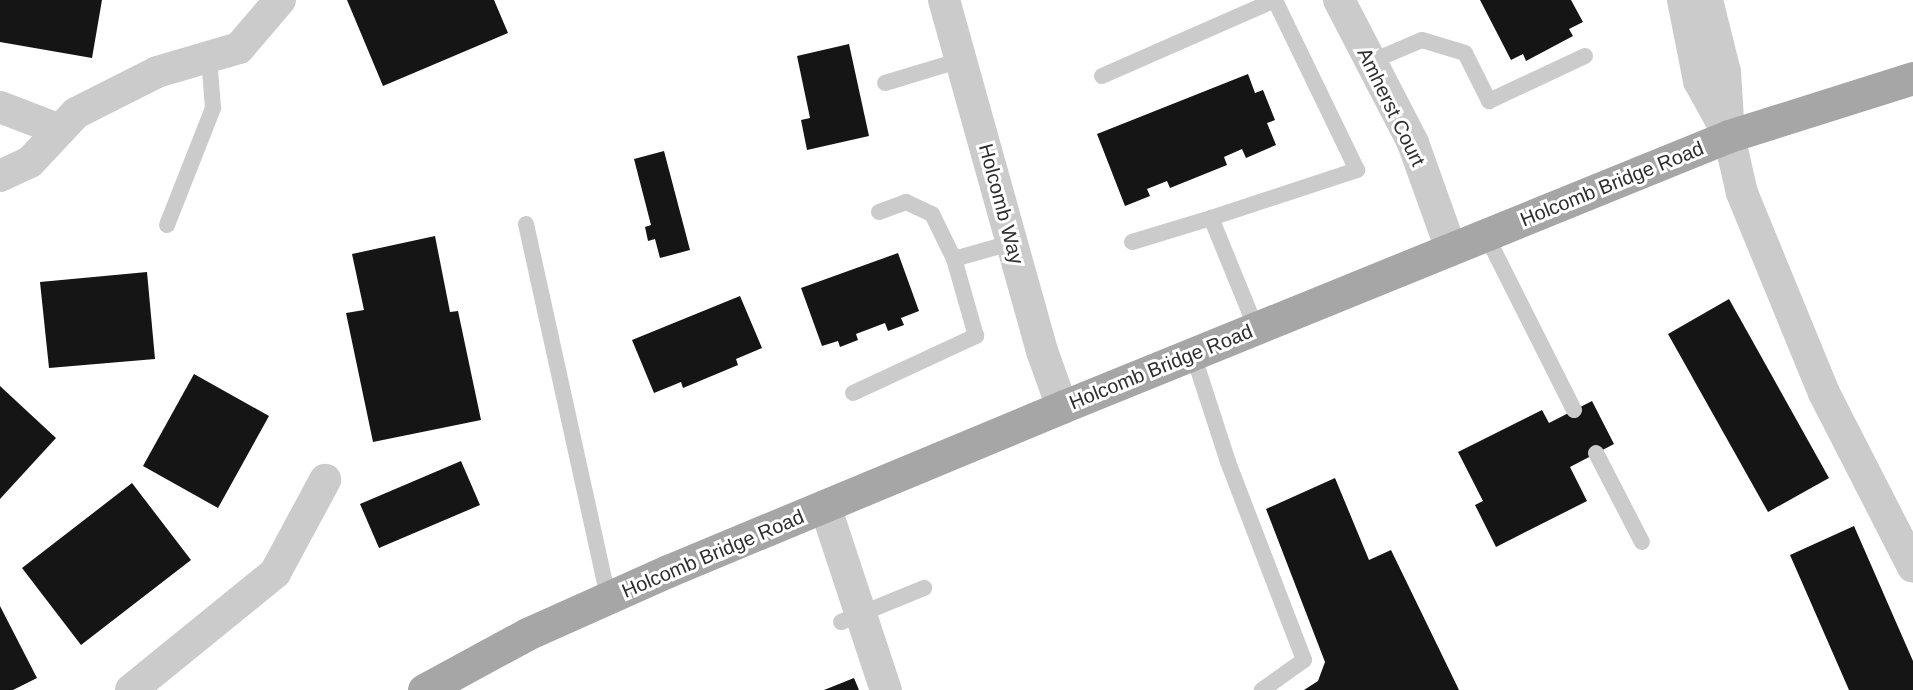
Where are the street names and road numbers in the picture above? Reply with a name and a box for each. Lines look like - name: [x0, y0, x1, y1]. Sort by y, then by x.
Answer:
- street label: Amherst Court: [1352, 44, 1430, 170]
- street label: Holcomb Bridge Road: [1517, 136, 1707, 232]
- street label: Holcomb Way: [973, 141, 1029, 267]
- street label: Holcomb Bridge Road: [1066, 319, 1256, 415]
- street label: Holcomb Bridge Road: [618, 505, 808, 603]

